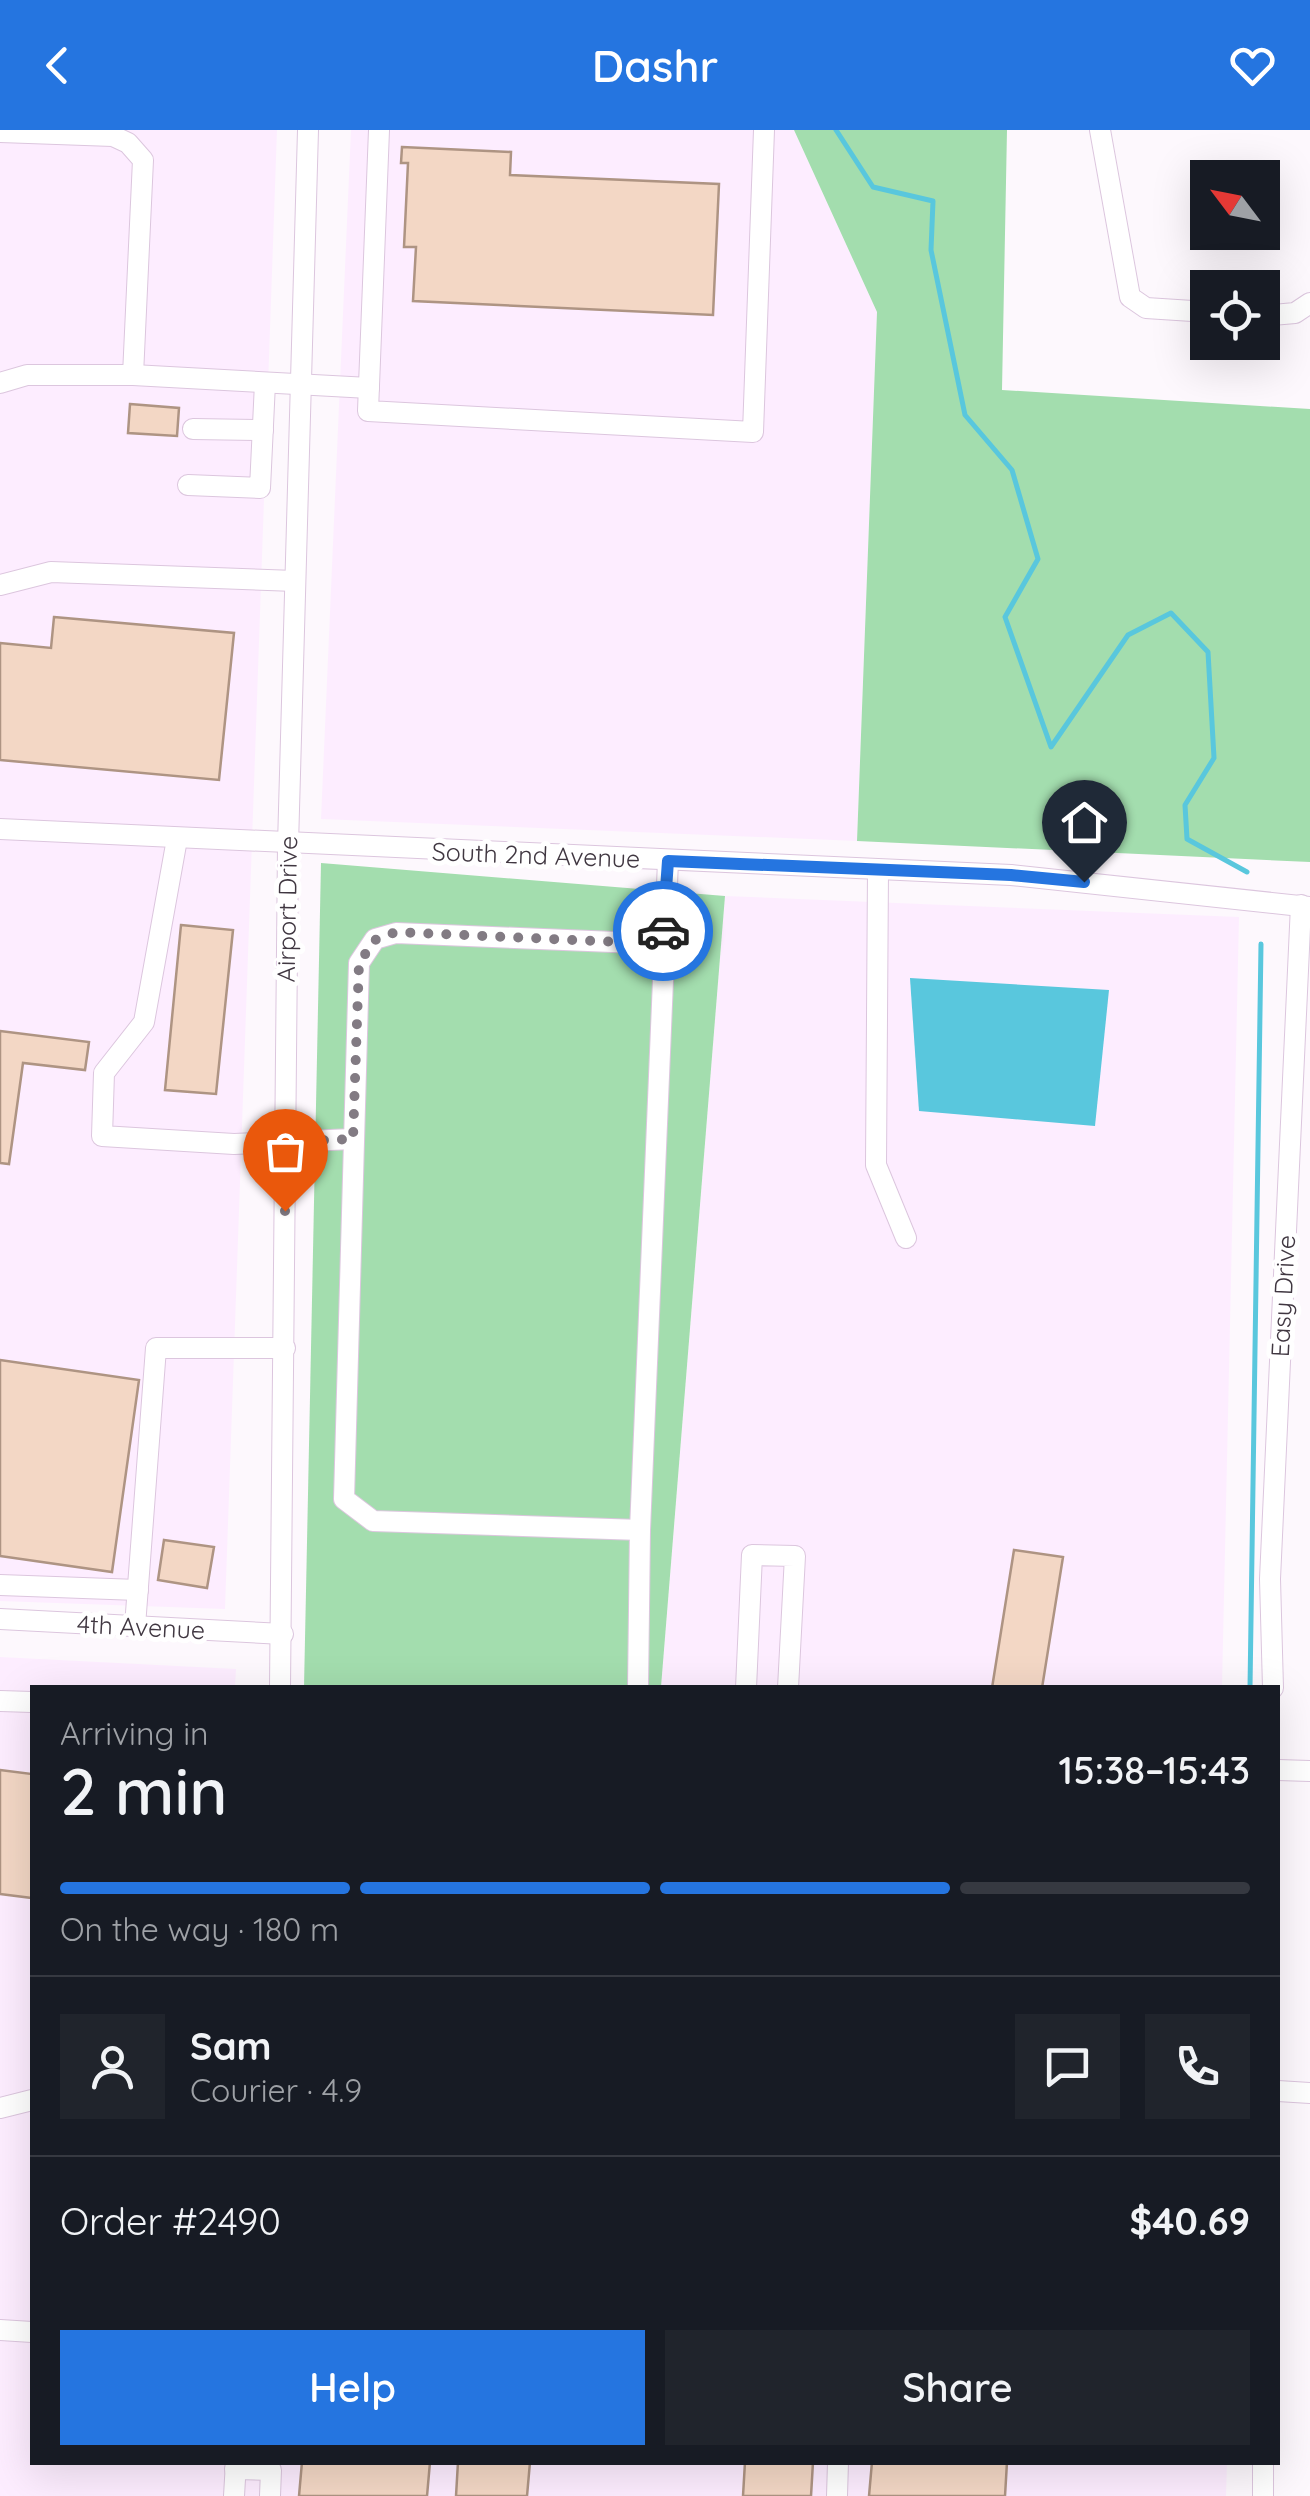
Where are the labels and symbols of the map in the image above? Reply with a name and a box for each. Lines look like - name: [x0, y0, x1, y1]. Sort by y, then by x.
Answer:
- north arrow: [1190, 160, 1280, 250]
- pin: [1042, 780, 1127, 883]
- street label: Airport Drive: [270, 835, 303, 983]
- street label: South 2nd Avenue: [431, 835, 641, 874]
- courier: [613, 881, 713, 981]
- pin: [243, 1109, 328, 1212]
- street label: Easy Drive: [1264, 1234, 1301, 1358]
- street label: 4th Avenue: [76, 1608, 206, 1645]

